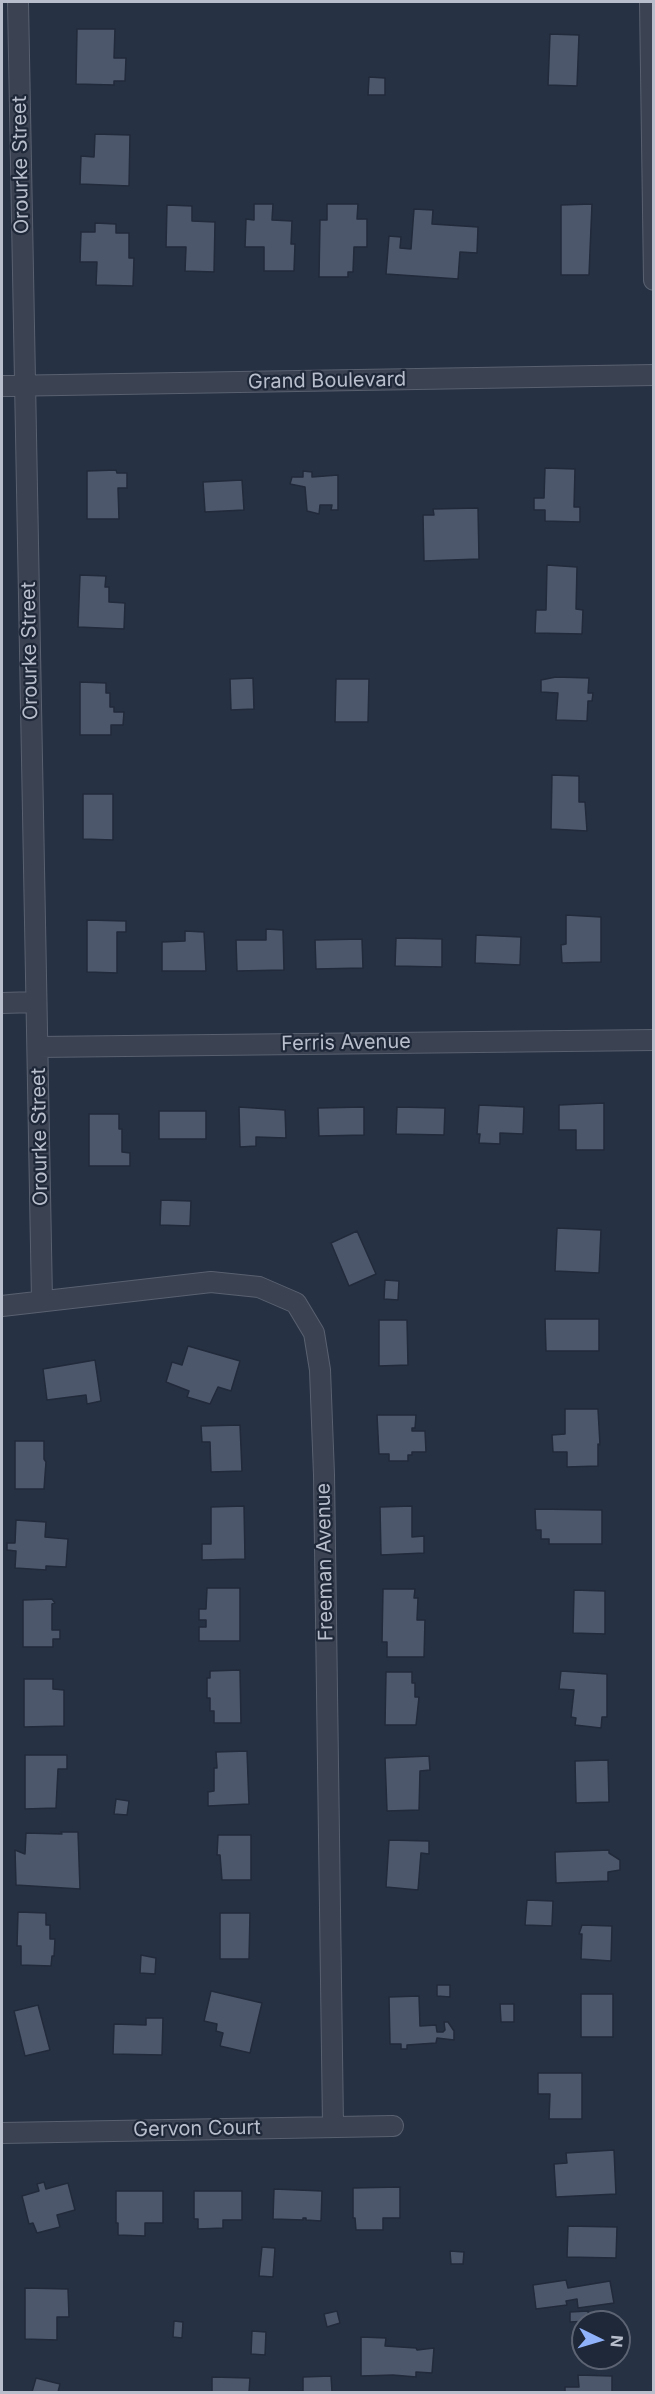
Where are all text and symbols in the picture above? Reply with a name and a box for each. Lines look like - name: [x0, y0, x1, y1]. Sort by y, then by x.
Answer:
- street label: Orourke Street: [8, 96, 34, 234]
- street label: Grand Boulevard: [248, 368, 406, 394]
- street label: Orourke Street: [17, 582, 43, 720]
- street label: Ferris Avenue: [281, 1030, 411, 1056]
- street label: Orourke Street: [27, 1068, 53, 1206]
- street label: Freeman Avenue: [312, 1483, 338, 1641]
- street label: Gervon Court: [133, 2116, 261, 2142]
- north arrow: [571, 2310, 631, 2370]
- text: N: [606, 2334, 627, 2348]

